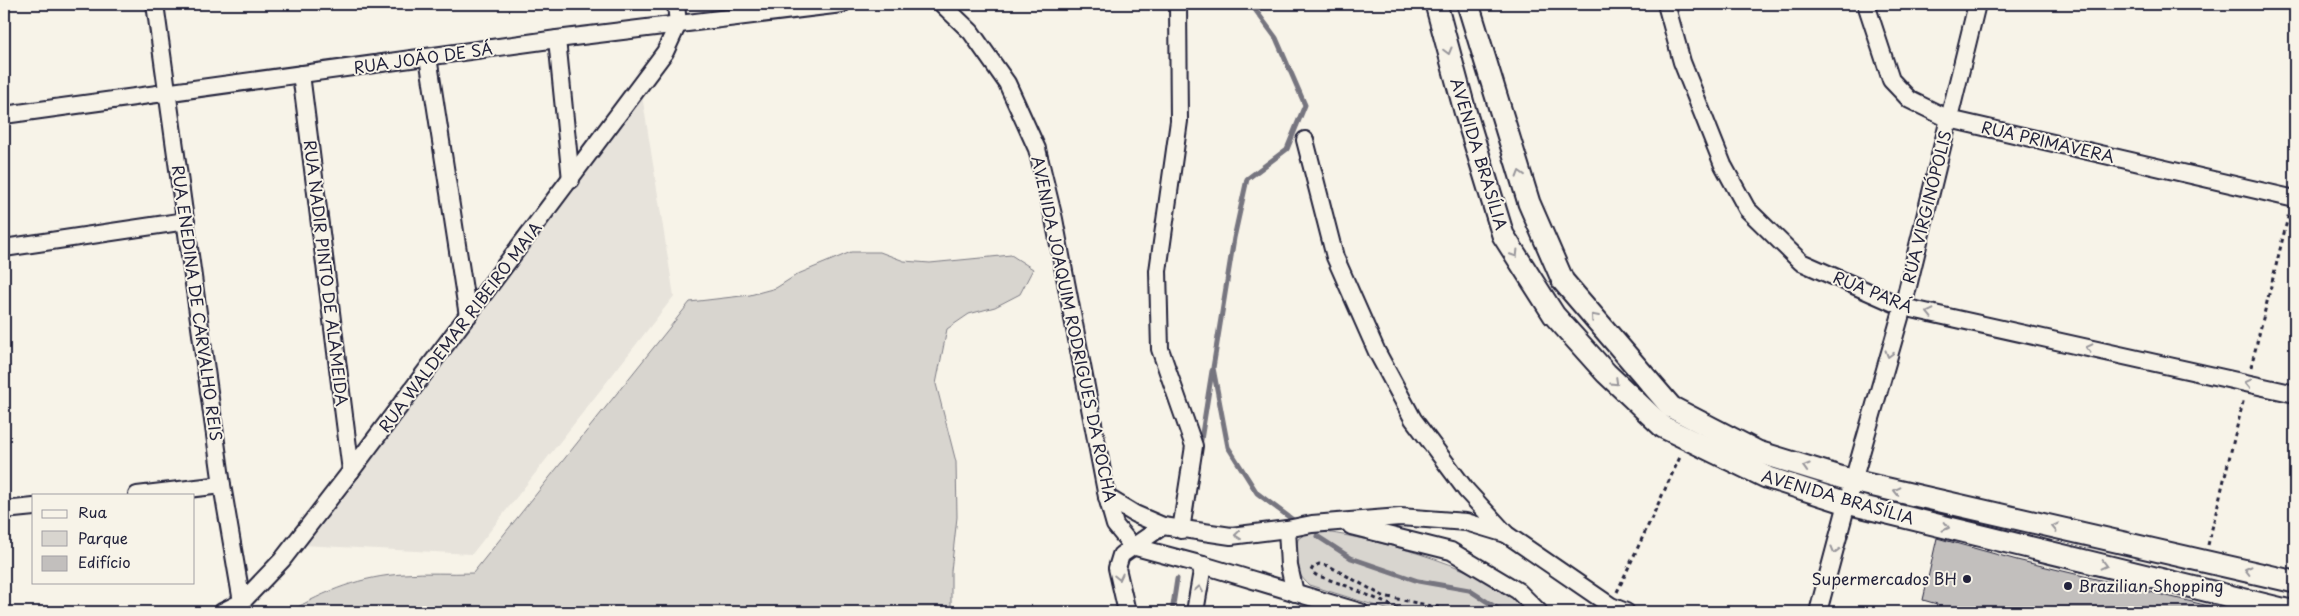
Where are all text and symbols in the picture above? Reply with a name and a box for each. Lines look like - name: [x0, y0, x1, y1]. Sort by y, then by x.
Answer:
- street label: RUA JOÃO DE SÁ: [352, 35, 494, 79]
- one-way arrow: [1443, 46, 1453, 54]
- street label: AVENIDA BRASÍLIA: [1445, 75, 1514, 233]
- street label: RUA PRIMAVERA: [1979, 114, 2118, 168]
- street label: RUA VIRGINÓPOLIS: [1895, 128, 1957, 286]
- street label: RUA NADIR PINTO DE ALAMEIDA: [299, 138, 355, 407]
- street label: AVENIDA JOAQUIM RODRIGUES DA ROCHA: [1027, 154, 1123, 504]
- street label: RUA ENEDINA DE CARVALHO REIS: [167, 163, 229, 442]
- one-way arrow: [1516, 170, 1526, 178]
- street label: RUA WALDEMAR RIBEIRO MAIA: [372, 216, 546, 437]
- one-way arrow: [1509, 249, 1519, 258]
- street label: RUA PARÁ: [1830, 264, 1917, 318]
- one-way arrow: [1926, 308, 1935, 319]
- one-way arrow: [1590, 313, 1599, 322]
- one-way arrow: [2085, 343, 2093, 354]
- one-way arrow: [1885, 349, 1895, 357]
- one-way arrow: [1609, 376, 1618, 385]
- one-way arrow: [2243, 378, 2252, 389]
- street label: AVENIDA BRASÍLIA: [1759, 463, 1917, 529]
- one-way arrow: [1803, 463, 1811, 473]
- one-way arrow: [1892, 486, 1901, 497]
- legend: [32, 494, 195, 584]
- text: Rua: [78, 500, 107, 523]
- one-way arrow: [1941, 521, 1950, 532]
- one-way arrow: [2051, 522, 2060, 532]
- text: Parque: [78, 526, 128, 549]
- one-way arrow: [1234, 529, 1242, 540]
- one-way arrow: [1830, 545, 1841, 554]
- text: Edifício: [78, 550, 131, 573]
- one-way arrow: [2099, 559, 2108, 570]
- one-way arrow: [2243, 565, 2252, 576]
- place label: Supermercados BH: [1812, 566, 1957, 590]
- one-way arrow: [1113, 572, 1124, 581]
- marker: Supermercados BH: [1961, 573, 1973, 585]
- place label: Brazilian Shopping: [2078, 573, 2224, 597]
- marker: Brazilian Shopping: [2062, 580, 2074, 592]
- one-way arrow: [1194, 584, 1204, 593]

